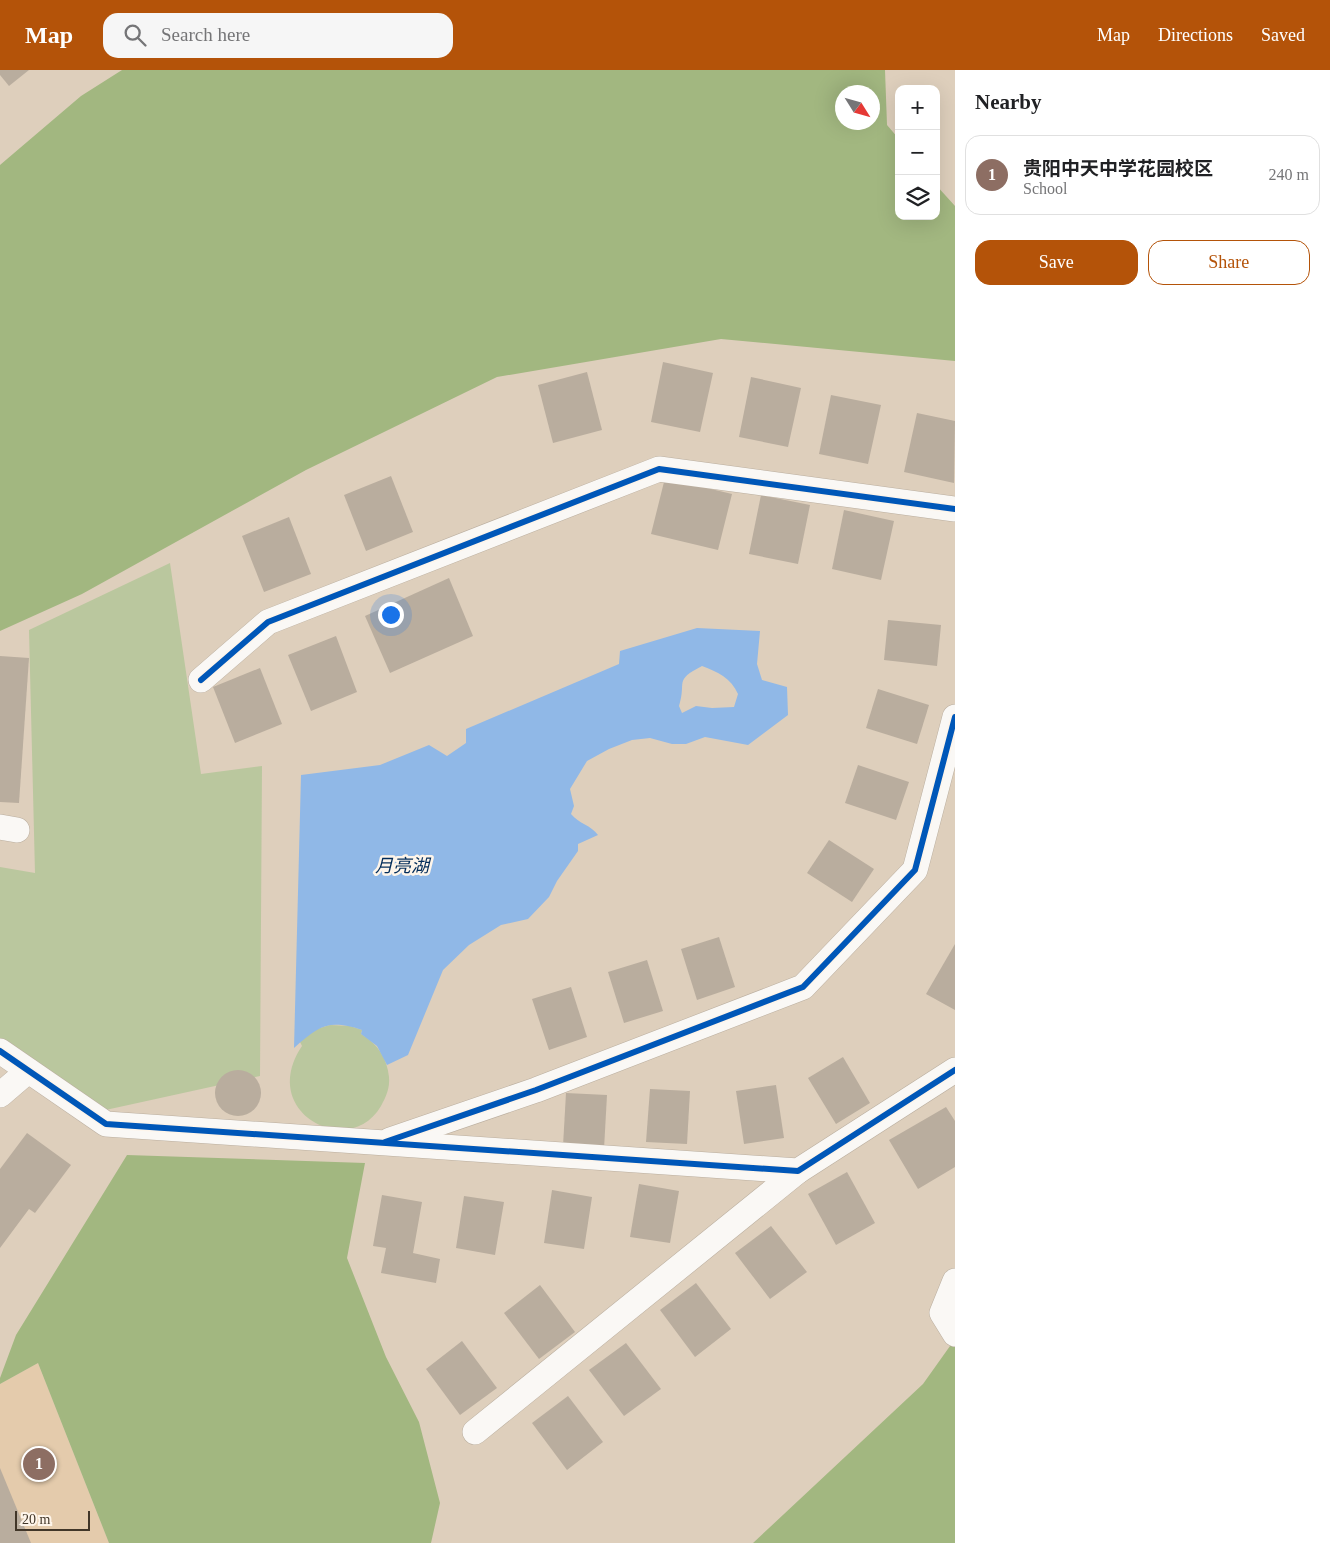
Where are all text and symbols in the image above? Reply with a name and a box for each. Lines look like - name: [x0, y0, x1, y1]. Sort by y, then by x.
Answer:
- search box: [103, 13, 453, 58]
- icon: search: [121, 21, 149, 49]
- text: Map: [25, 22, 73, 48]
- text: Search here: [161, 24, 250, 45]
- text: Map: [1097, 25, 1130, 45]
- text: Directions: [1158, 25, 1233, 45]
- text: Saved: [1261, 25, 1305, 45]
- north arrow: [835, 85, 880, 130]
- map controls: [895, 85, 940, 220]
- button: +: [895, 85, 940, 130]
- text: Nearby: [975, 90, 1042, 114]
- button: −: [895, 130, 940, 175]
- text: 贵阳中天中学花园校区: [1023, 158, 1213, 179]
- text: 1: [988, 166, 996, 183]
- text: 240 m: [1269, 166, 1309, 183]
- button: layers: [895, 175, 940, 220]
- text: School: [1023, 180, 1067, 197]
- button: Save: [975, 240, 1138, 285]
- button: Share: [1148, 240, 1310, 285]
- your location: [378, 602, 404, 628]
- water label: 月亮湖: [375, 856, 432, 876]
- pin: 1: [23, 1445, 55, 1483]
- scale bar: [15, 1508, 90, 1531]
- text: 20 m: [22, 1512, 50, 1527]

